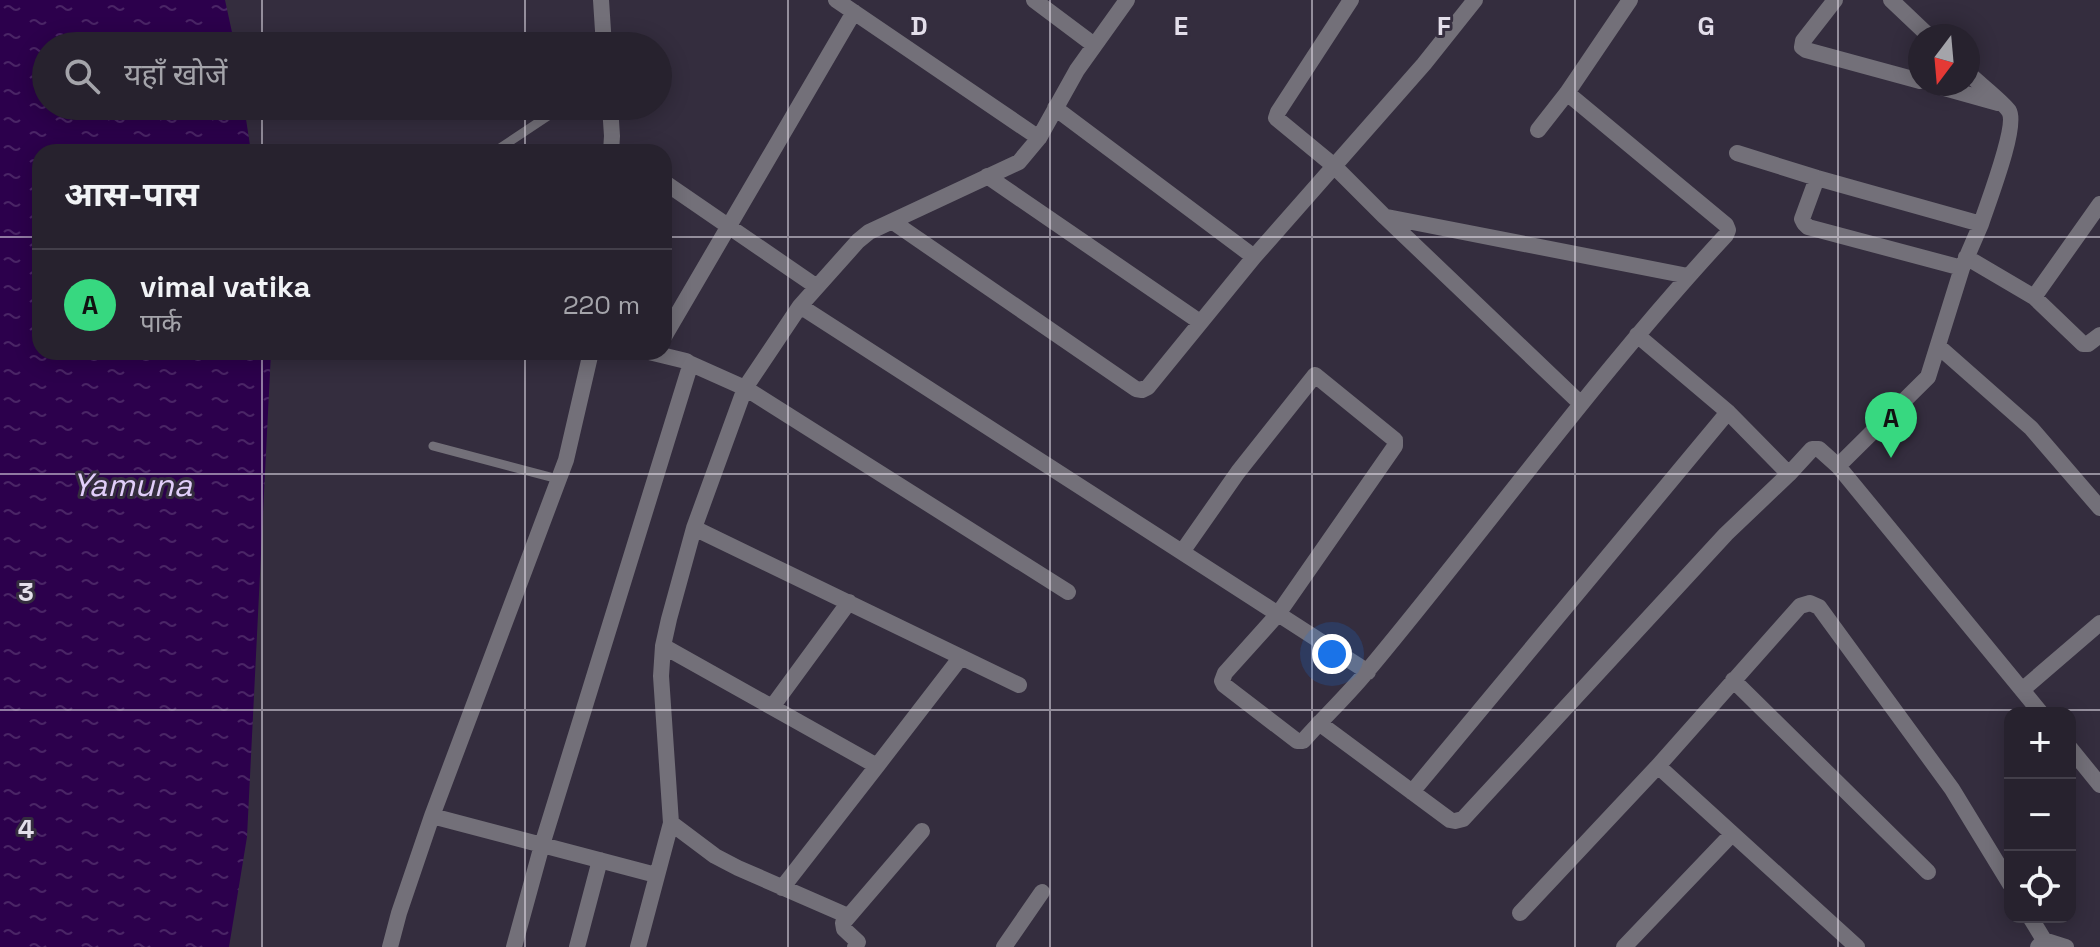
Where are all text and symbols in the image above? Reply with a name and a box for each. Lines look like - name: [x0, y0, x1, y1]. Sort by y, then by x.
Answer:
- text: D: [910, 9, 928, 43]
- text: E: [1174, 9, 1188, 43]
- text: F: [1437, 9, 1451, 43]
- text: G: [1697, 9, 1715, 43]
- north arrow: [1908, 24, 1980, 96]
- search box: [32, 32, 672, 120]
- icon: search: [60, 54, 104, 98]
- text: यहाँ खोजें: [124, 55, 227, 94]
- text: आस-पास: [64, 173, 199, 216]
- text: vimal vatika: [140, 267, 311, 306]
- text: A: [82, 288, 98, 322]
- text: 220 m: [563, 288, 640, 322]
- text: पार्क: [140, 306, 181, 340]
- pin: A: [1865, 392, 1917, 458]
- water label: Yamuna: [72, 465, 193, 505]
- text: 3: [18, 575, 34, 609]
- your location: [1312, 634, 1352, 674]
- map controls: [2004, 707, 2076, 923]
- button: +: [2004, 707, 2076, 779]
- button: −: [2004, 779, 2076, 851]
- text: 4: [18, 812, 34, 846]
- button: locate: [2004, 851, 2076, 923]

